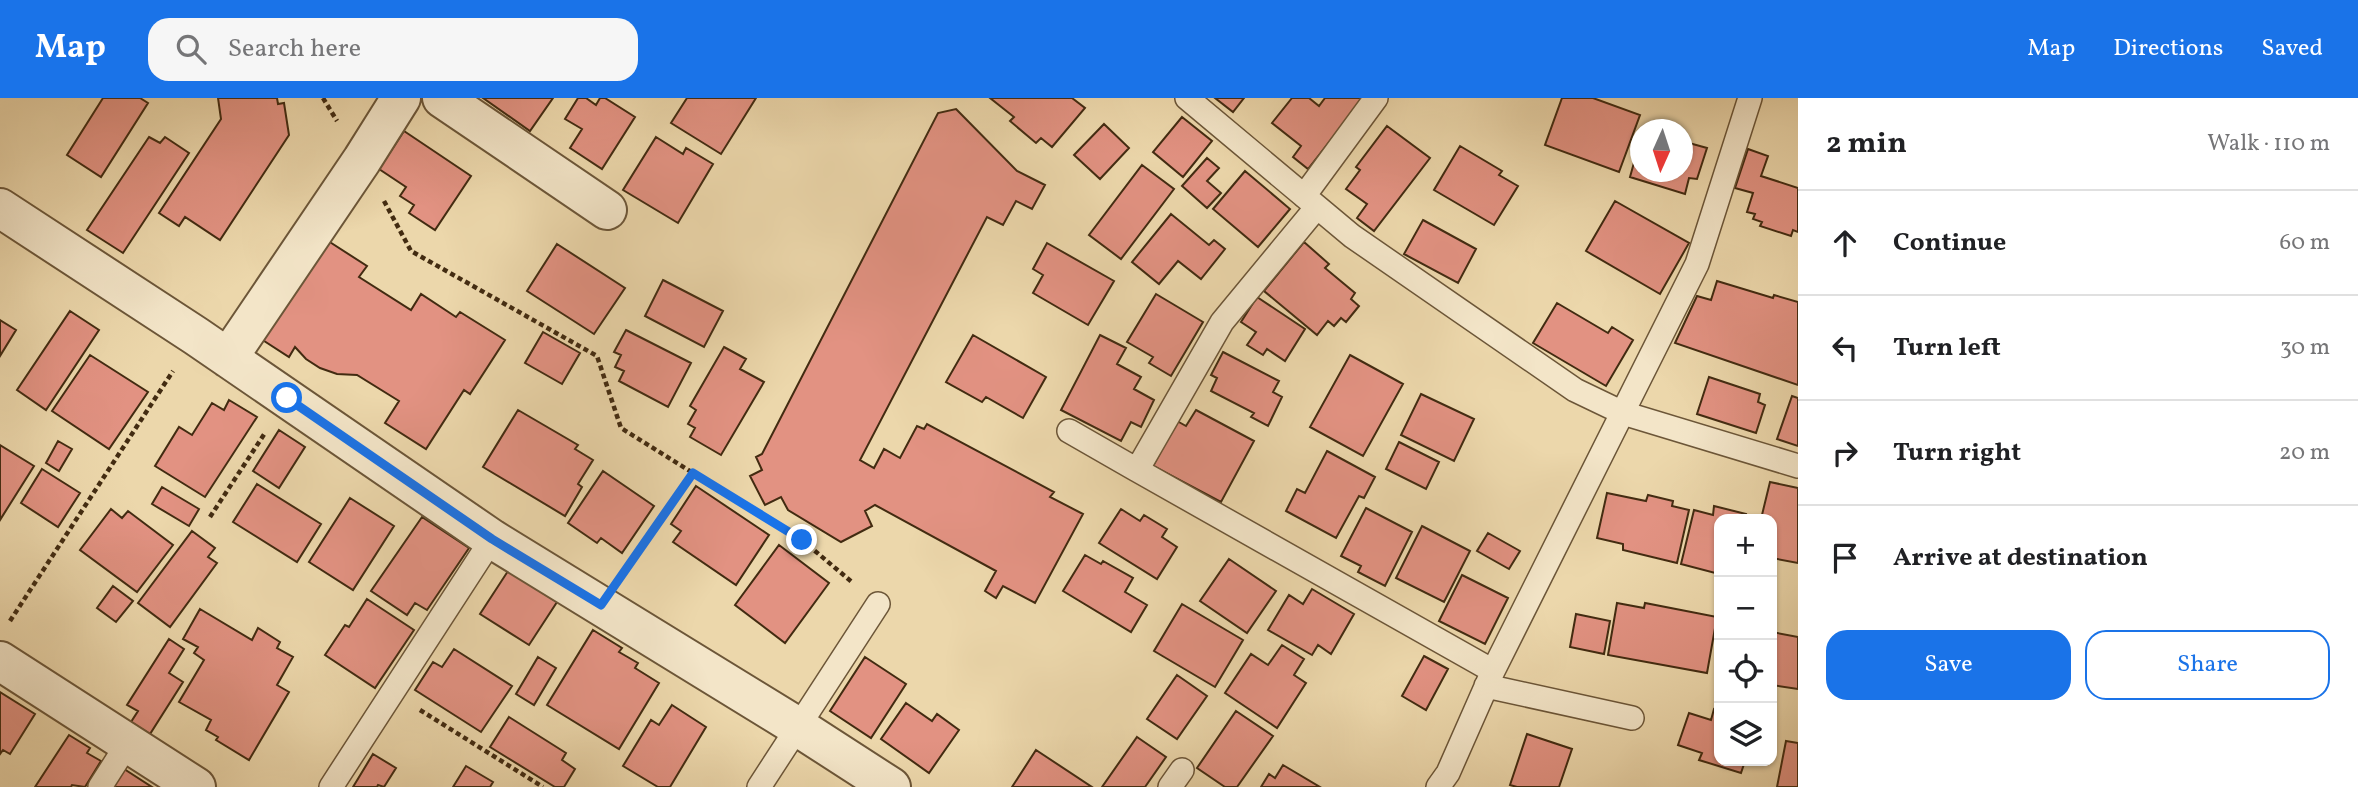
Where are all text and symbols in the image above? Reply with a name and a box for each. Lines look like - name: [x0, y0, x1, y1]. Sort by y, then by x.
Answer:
- search box: [148, 18, 638, 81]
- text: Map: [35, 26, 106, 72]
- icon: search: [172, 30, 210, 68]
- text: Search here: [228, 31, 361, 67]
- text: Map: [2027, 32, 2075, 66]
- text: Directions: [2113, 32, 2223, 66]
- text: Saved: [2261, 32, 2323, 66]
- north arrow: [1630, 119, 1693, 182]
- text: 2 min: [1826, 123, 1907, 165]
- text: Walk · 110 m: [2207, 128, 2330, 160]
- icon: ahead: [1826, 224, 1864, 262]
- text: Continue: [1893, 225, 2006, 261]
- text: 60 m: [2280, 227, 2330, 259]
- icon: left: [1826, 329, 1864, 367]
- text: Turn left: [1893, 330, 2001, 366]
- text: 30 m: [2280, 332, 2330, 364]
- route start: [271, 382, 302, 413]
- icon: right: [1826, 434, 1864, 472]
- text: Turn right: [1893, 435, 2021, 471]
- text: 20 m: [2279, 437, 2330, 469]
- map controls: [1714, 514, 1777, 766]
- button: +: [1714, 514, 1777, 577]
- route end: [786, 524, 817, 555]
- icon: arrive: [1826, 539, 1864, 577]
- text: Arrive at destination: [1893, 540, 2148, 576]
- button: −: [1714, 577, 1777, 640]
- button: Save: [1826, 630, 2071, 700]
- button: Share: [2085, 630, 2330, 700]
- button: locate: [1714, 640, 1777, 703]
- button: layers: [1714, 703, 1777, 766]

